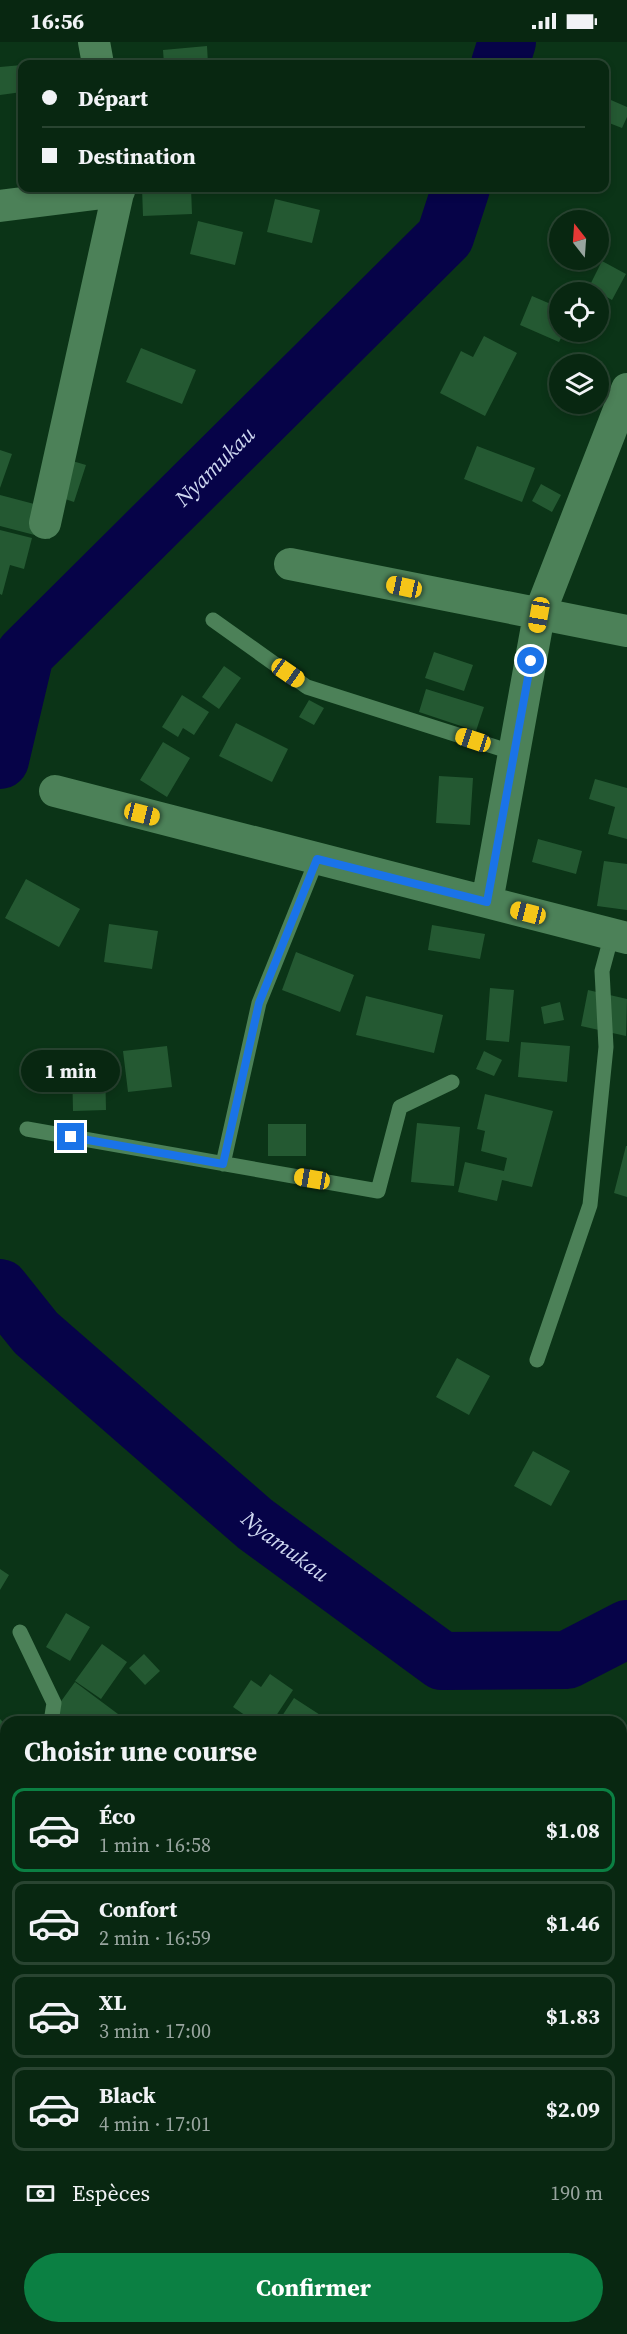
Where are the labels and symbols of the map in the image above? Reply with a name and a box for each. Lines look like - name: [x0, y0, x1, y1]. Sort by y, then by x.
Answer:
- north arrow: [549, 210, 609, 270]
- water label: Nyamukau: [167, 419, 262, 513]
- car: [385, 574, 423, 600]
- car: [527, 596, 551, 634]
- route start: [517, 647, 544, 674]
- car: [268, 655, 308, 691]
- car: [453, 726, 493, 754]
- car: [122, 801, 162, 827]
- car: [508, 900, 548, 926]
- callout: 1 min: [22, 1050, 121, 1092]
- route end: [57, 1123, 84, 1150]
- car: [293, 1167, 331, 1191]
- water label: Nyamukau: [234, 1503, 336, 1589]

